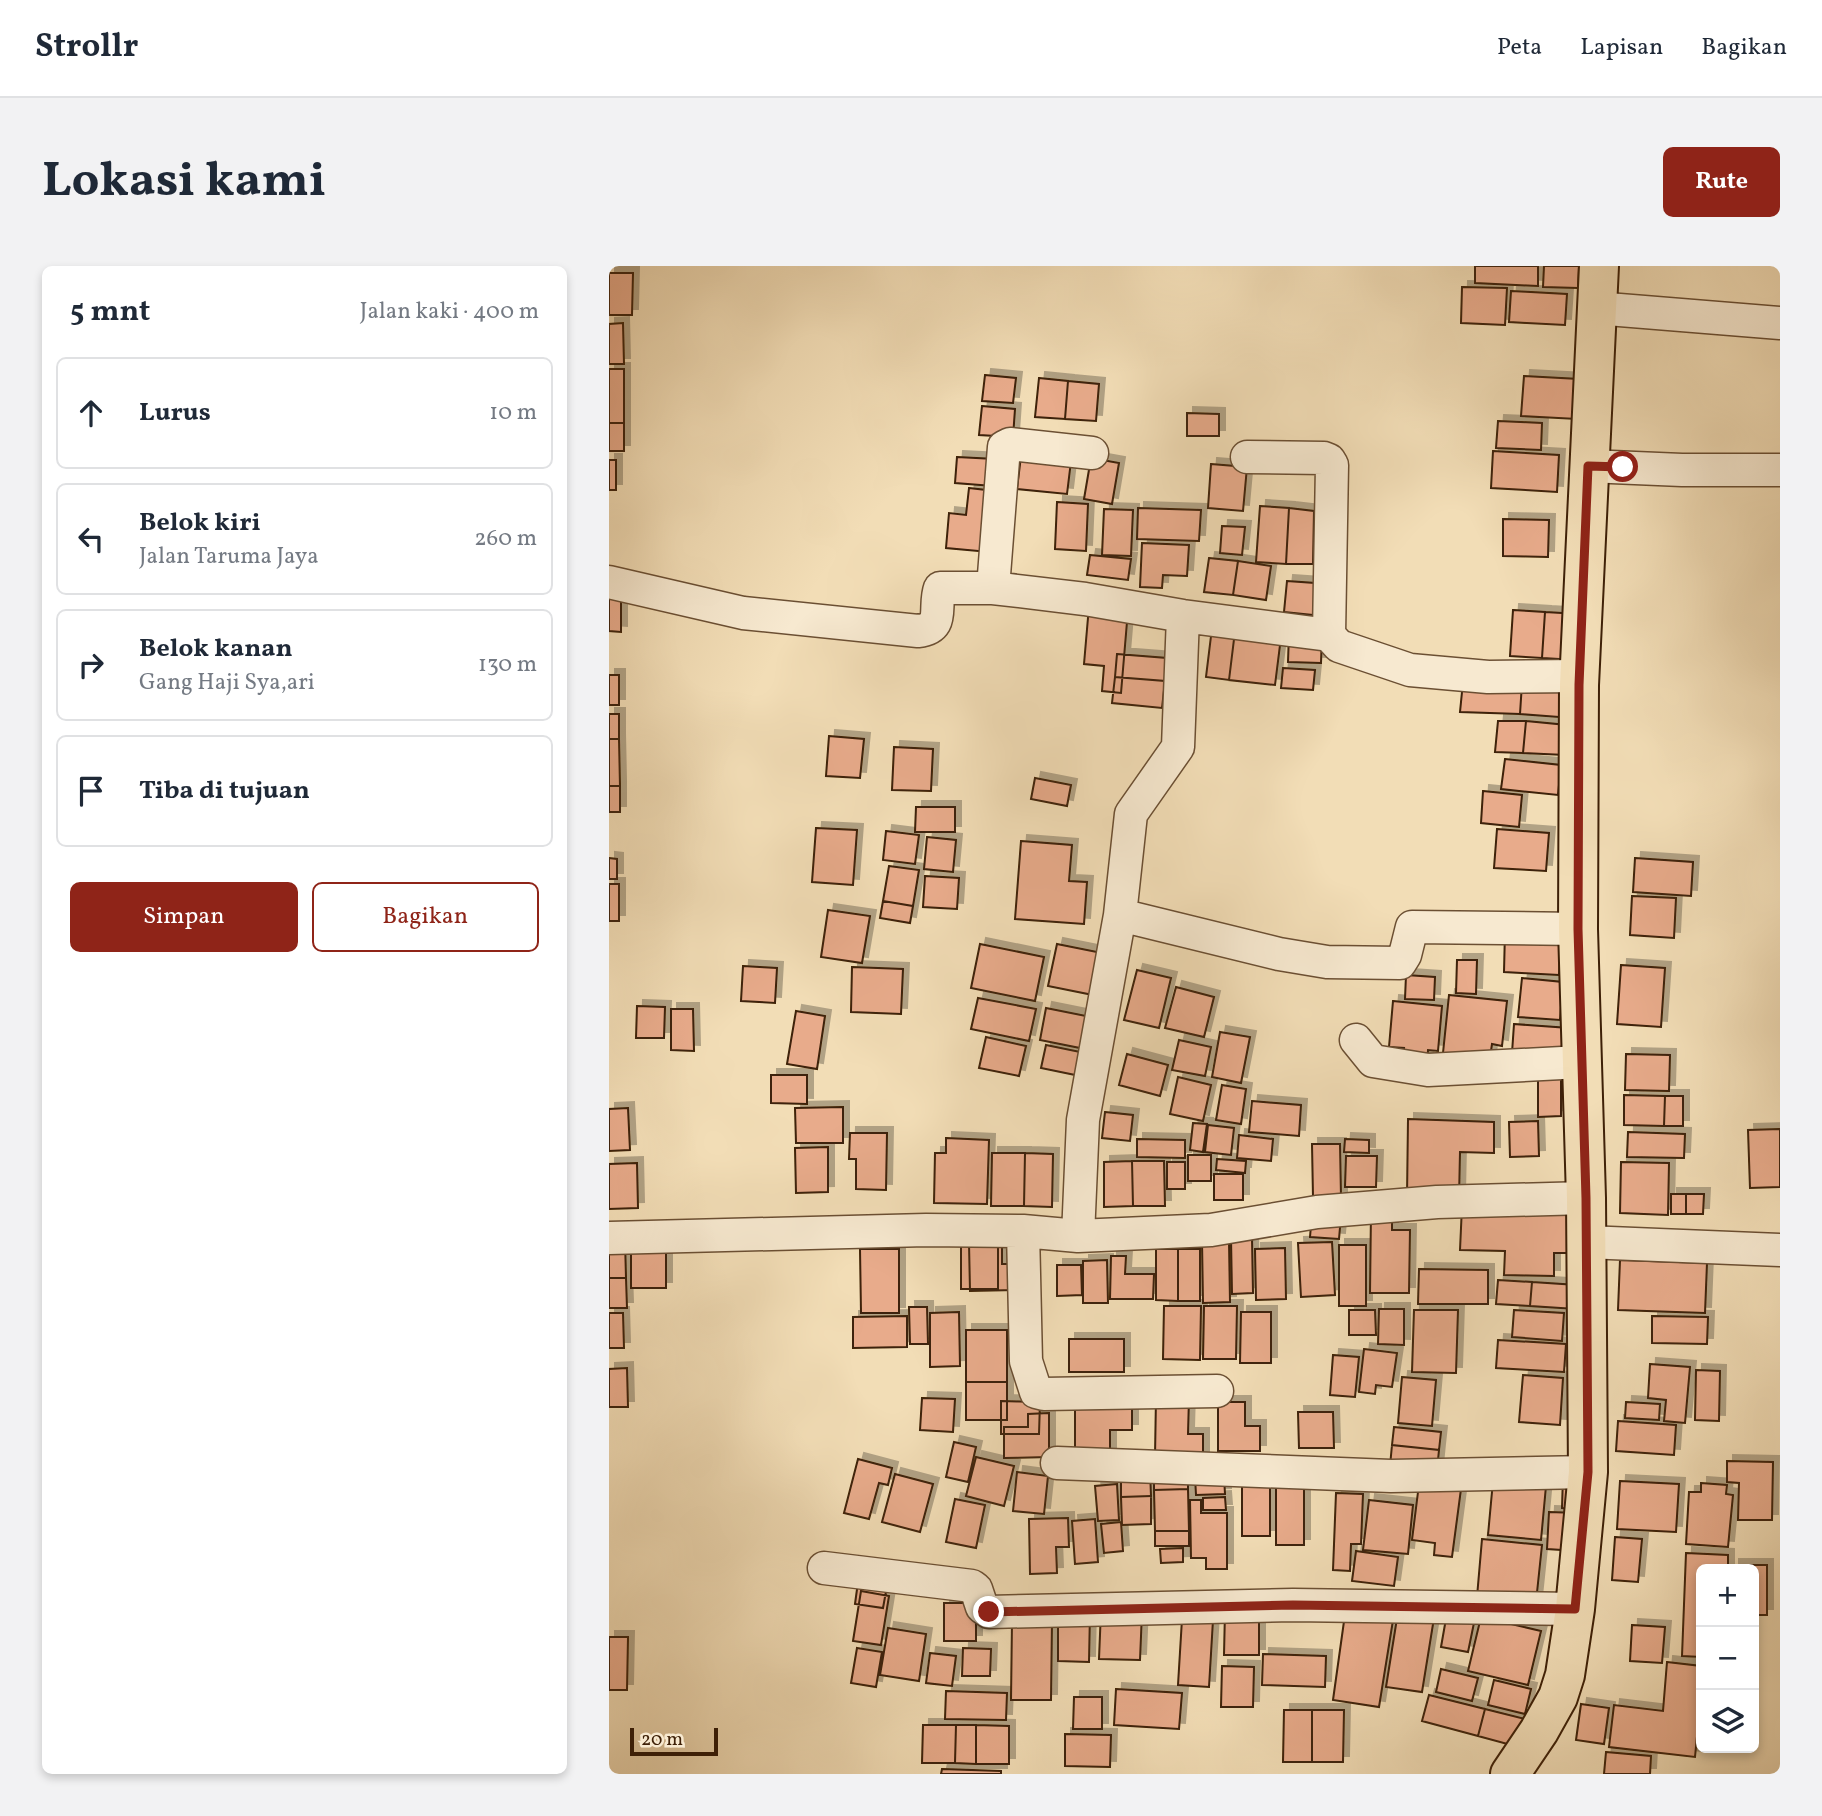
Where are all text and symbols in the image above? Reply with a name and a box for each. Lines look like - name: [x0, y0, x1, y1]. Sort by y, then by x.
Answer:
- text: Strollr: [35, 25, 138, 71]
- text: Peta: [1497, 31, 1542, 65]
- text: Lapisan: [1580, 31, 1663, 65]
- text: Bagikan: [1701, 31, 1787, 65]
- button: Rute: [1663, 147, 1780, 217]
- text: Lokasi kami: [42, 148, 326, 217]
- text: 5 mnt: [70, 291, 150, 333]
- text: Jalan kaki · 400 m: [360, 296, 539, 328]
- icon: ahead: [72, 394, 110, 432]
- text: Lurus: [139, 395, 211, 431]
- text: 10 m: [489, 397, 537, 429]
- route start: [1607, 451, 1638, 482]
- text: Belok kiri: [139, 505, 261, 541]
- icon: left: [72, 520, 110, 558]
- text: 260 m: [474, 523, 537, 555]
- text: Jalan Taruma Jaya: [139, 541, 319, 573]
- text: Belok kanan: [139, 631, 293, 667]
- icon: right: [72, 646, 110, 684]
- text: 130 m: [478, 649, 537, 681]
- text: Gang Haji Sya,ari: [139, 667, 315, 699]
- icon: arrive: [72, 772, 110, 810]
- text: Tiba di tujuan: [139, 773, 310, 809]
- button: Simpan: [70, 882, 298, 952]
- button: Bagikan: [312, 882, 539, 952]
- map controls: [1696, 1564, 1759, 1753]
- button: +: [1696, 1564, 1759, 1627]
- route end: [973, 1596, 1004, 1627]
- button: −: [1696, 1627, 1759, 1690]
- button: layers: [1696, 1690, 1759, 1753]
- scale bar: [630, 1725, 717, 1757]
- text: 20 m: [641, 1727, 683, 1753]

